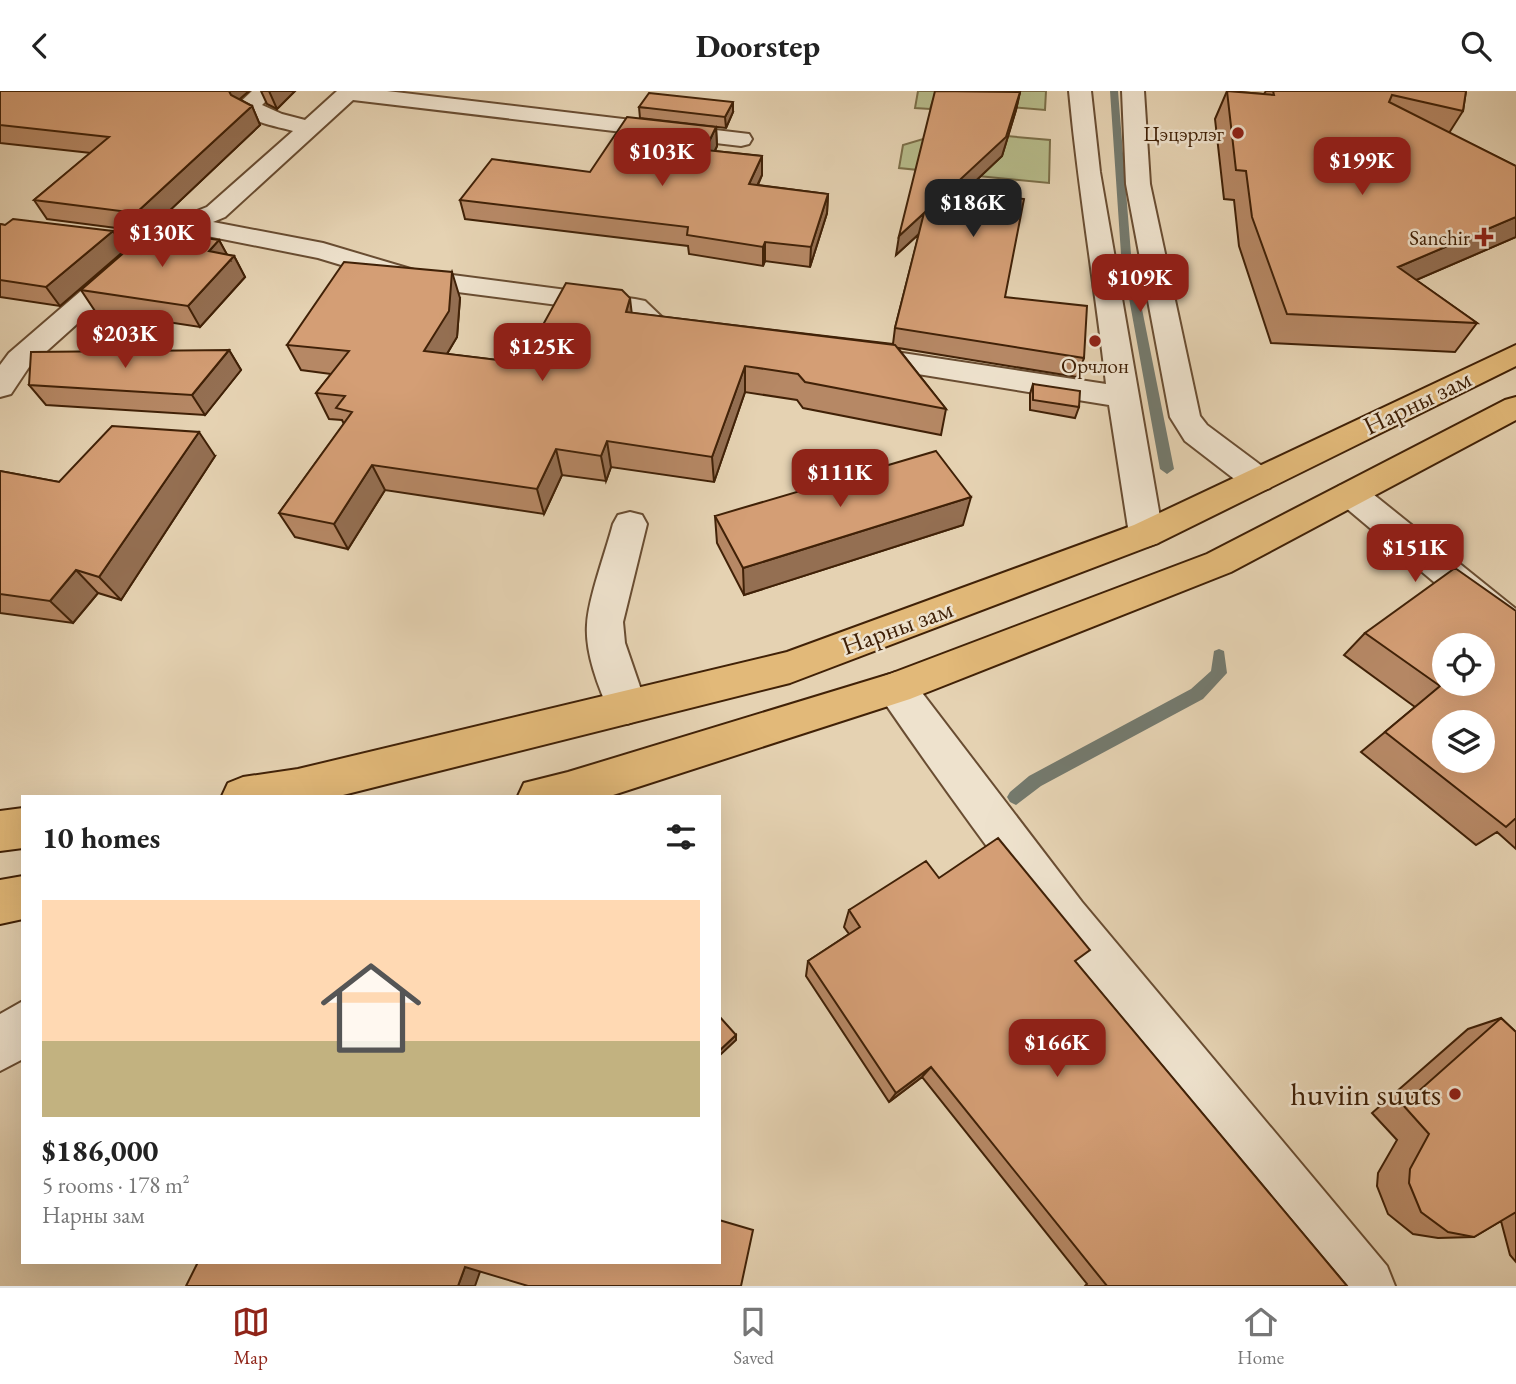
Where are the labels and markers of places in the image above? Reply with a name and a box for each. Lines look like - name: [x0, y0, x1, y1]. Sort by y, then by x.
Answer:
- place label: Цэцэрлэг: [1143, 120, 1225, 147]
- marker: Цэцэрлэг: [1230, 125, 1246, 141]
- pin: $103K: [613, 129, 711, 188]
- pin: $199K: [1313, 137, 1411, 197]
- pin: $186K: [924, 179, 1022, 239]
- pin: $130K: [113, 209, 211, 269]
- place label: Sanchir: [1409, 224, 1470, 251]
- marker: Sanchir: [1476, 229, 1492, 245]
- pin: $109K: [1091, 255, 1189, 314]
- pin: $203K: [76, 310, 174, 370]
- pin: $125K: [493, 323, 591, 383]
- marker: Орчлон: [1087, 333, 1103, 349]
- place label: Орчлон: [1061, 352, 1129, 379]
- pin: $111K: [791, 449, 889, 509]
- pin: $151K: [1366, 525, 1464, 584]
- pin: $166K: [1008, 1019, 1106, 1079]
- place label: huviin suuts: [1290, 1073, 1441, 1115]
- marker: huviin suuts: [1447, 1086, 1463, 1102]

